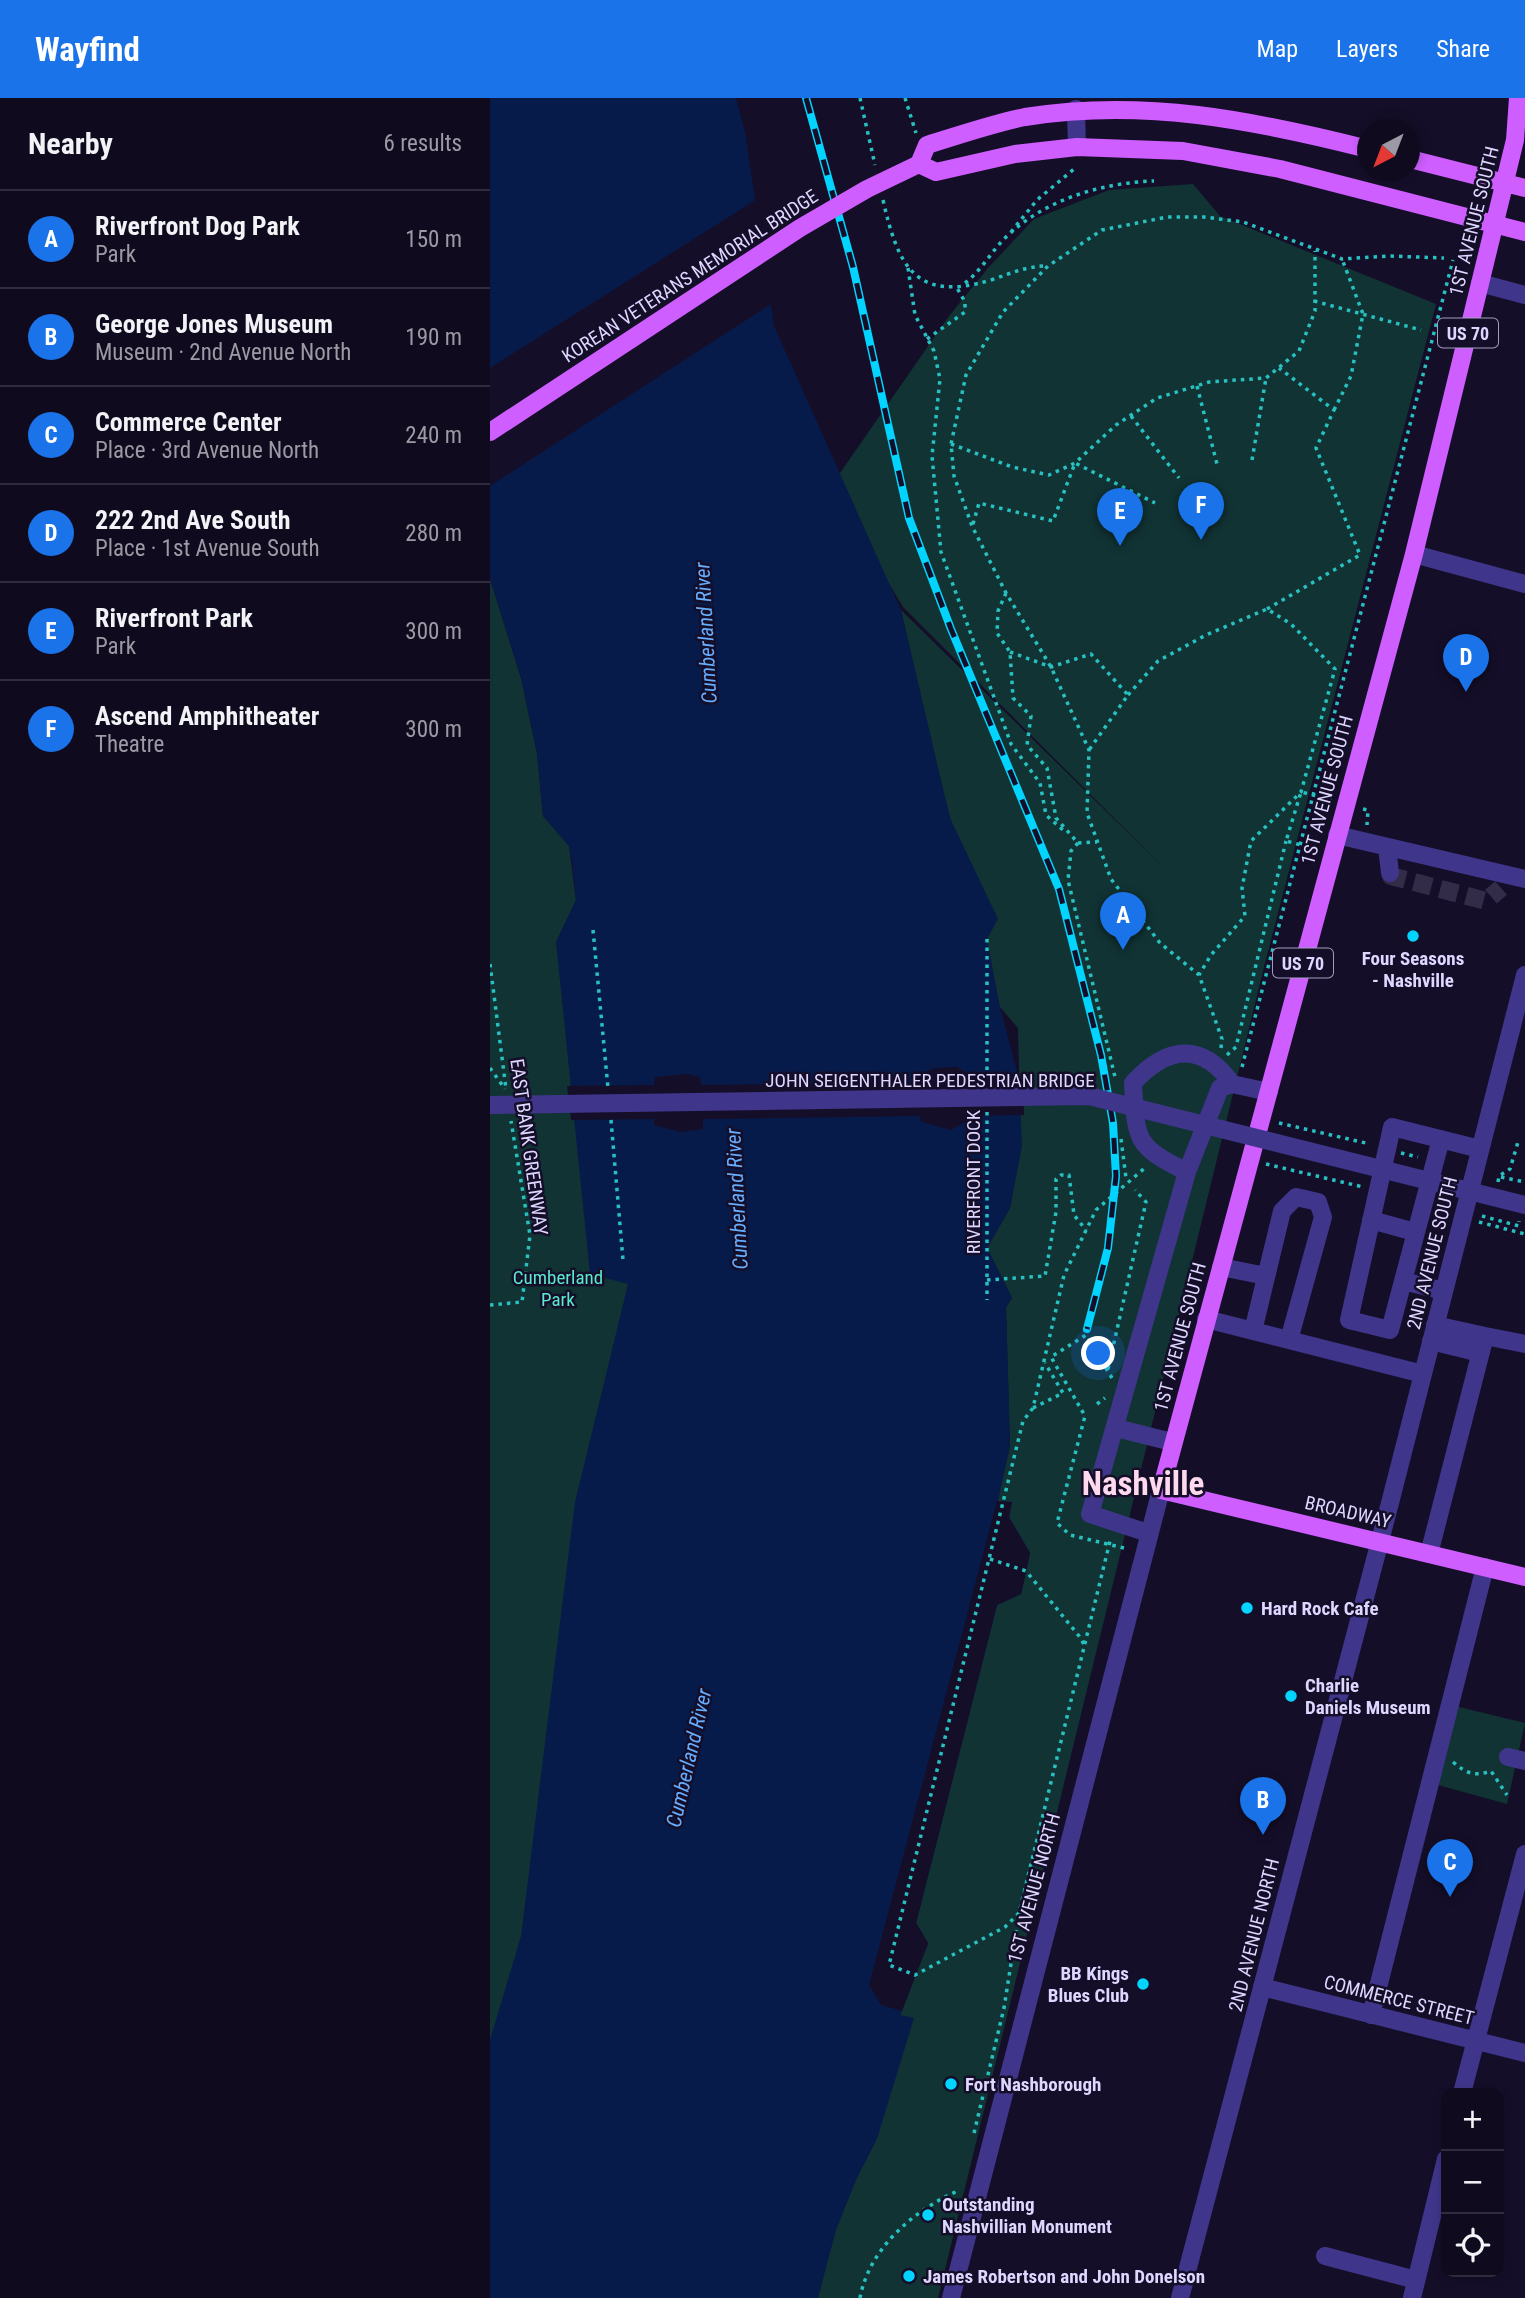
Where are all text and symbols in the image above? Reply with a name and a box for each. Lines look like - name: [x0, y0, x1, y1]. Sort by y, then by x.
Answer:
- text: Wayfind: [35, 30, 140, 69]
- text: Map: [1257, 35, 1298, 63]
- text: Layers: [1336, 35, 1398, 63]
- text: Share: [1436, 35, 1490, 63]
- north arrow: [1357, 119, 1420, 182]
- text: Nearby: [28, 126, 113, 161]
- text: 6 results: [384, 130, 462, 157]
- street label: 1ST AVENUE SOUTH: [1444, 144, 1504, 298]
- street label: KOREAN VETERANS MEMORIAL BRIDGE: [558, 185, 822, 367]
- text: Riverfront Dog Park: [95, 211, 300, 241]
- text: A: [44, 226, 58, 253]
- text: 150 m: [405, 226, 462, 253]
- text: Park: [95, 241, 136, 268]
- text: George Jones Museum: [95, 309, 333, 339]
- road number: US 70: [1438, 318, 1498, 347]
- text: B: [45, 324, 57, 351]
- text: 190 m: [405, 324, 462, 351]
- text: Museum · 2nd Avenue North: [95, 339, 351, 366]
- text: Commerce Center: [95, 407, 282, 437]
- text: C: [44, 422, 58, 449]
- text: 240 m: [405, 422, 462, 449]
- text: Place · 3rd Avenue North: [95, 437, 319, 464]
- pin: F: [1178, 482, 1224, 540]
- pin: E: [1097, 488, 1143, 546]
- text: 222 2nd Ave South: [95, 505, 291, 535]
- text: D: [45, 520, 58, 547]
- text: 280 m: [405, 520, 462, 547]
- text: Place · 1st Avenue South: [95, 535, 320, 562]
- water label: Cumberland River: [690, 561, 722, 704]
- text: Riverfront Park: [95, 603, 253, 633]
- text: E: [45, 618, 57, 645]
- text: 300 m: [405, 618, 462, 645]
- text: Park: [95, 633, 136, 660]
- pin: D: [1443, 634, 1489, 692]
- text: Ascend Amphitheater: [95, 701, 319, 731]
- street label: 1ST AVENUE SOUTH: [1296, 713, 1358, 867]
- text: F: [46, 716, 56, 743]
- text: 300 m: [405, 716, 462, 743]
- text: Theatre: [95, 731, 164, 758]
- pin: A: [1100, 892, 1146, 950]
- marker: Four Seasons - Nashville: [1405, 928, 1421, 944]
- place label: Four Seasons - Nashville: [1362, 947, 1464, 992]
- road number: US 70: [1273, 948, 1333, 978]
- street label: EAST BANK GREENWAY: [505, 1057, 553, 1237]
- street label: JOHN SEIGENTHALER PEDESTRIAN BRIDGE: [765, 1069, 1095, 1092]
- street label: RIVERFRONT DOCK: [962, 1109, 985, 1254]
- water label: Cumberland River: [721, 1127, 753, 1270]
- street label: 2ND AVENUE SOUTH: [1402, 1174, 1462, 1332]
- street label: 1ST AVENUE SOUTH: [1149, 1260, 1211, 1414]
- park label: Cumberland Park: [513, 1266, 603, 1311]
- your location: [1081, 1336, 1115, 1370]
- district label: Nashville: [1082, 1464, 1204, 1503]
- street label: BROADWAY: [1303, 1491, 1393, 1533]
- place label: Hard Rock Cafe: [1261, 1597, 1379, 1620]
- marker: Hard Rock Cafe: [1239, 1600, 1255, 1616]
- place label: Charlie Daniels Museum: [1305, 1674, 1431, 1719]
- water label: Cumberland River: [661, 1686, 717, 1830]
- marker: Charlie Daniels Museum: [1283, 1688, 1299, 1704]
- pin: B: [1240, 1777, 1286, 1835]
- street label: 1ST AVENUE NORTH: [1003, 1811, 1065, 1965]
- pin: C: [1427, 1839, 1473, 1897]
- street label: 2ND AVENUE NORTH: [1224, 1856, 1284, 2014]
- place label: BB Kings Blues Club: [1048, 1962, 1129, 2007]
- street label: COMMERCE STREET: [1322, 1970, 1476, 2030]
- marker: BB Kings Blues Club: [1135, 1976, 1151, 1992]
- place label: Fort Nashborough: [965, 2073, 1101, 2096]
- marker: Fort Nashborough: [943, 2076, 959, 2092]
- map controls: [1441, 2088, 1504, 2277]
- button: +: [1441, 2088, 1504, 2151]
- button: −: [1441, 2151, 1504, 2214]
- place label: Outstanding Nashvillian Monument: [942, 2193, 1112, 2238]
- marker: Outstanding Nashvillian Monument: [920, 2207, 936, 2223]
- button: locate: [1441, 2214, 1504, 2277]
- place label: James Robertson and John Donelson: [923, 2265, 1205, 2288]
- marker: James Robertson and John Donelson: [901, 2268, 917, 2284]

